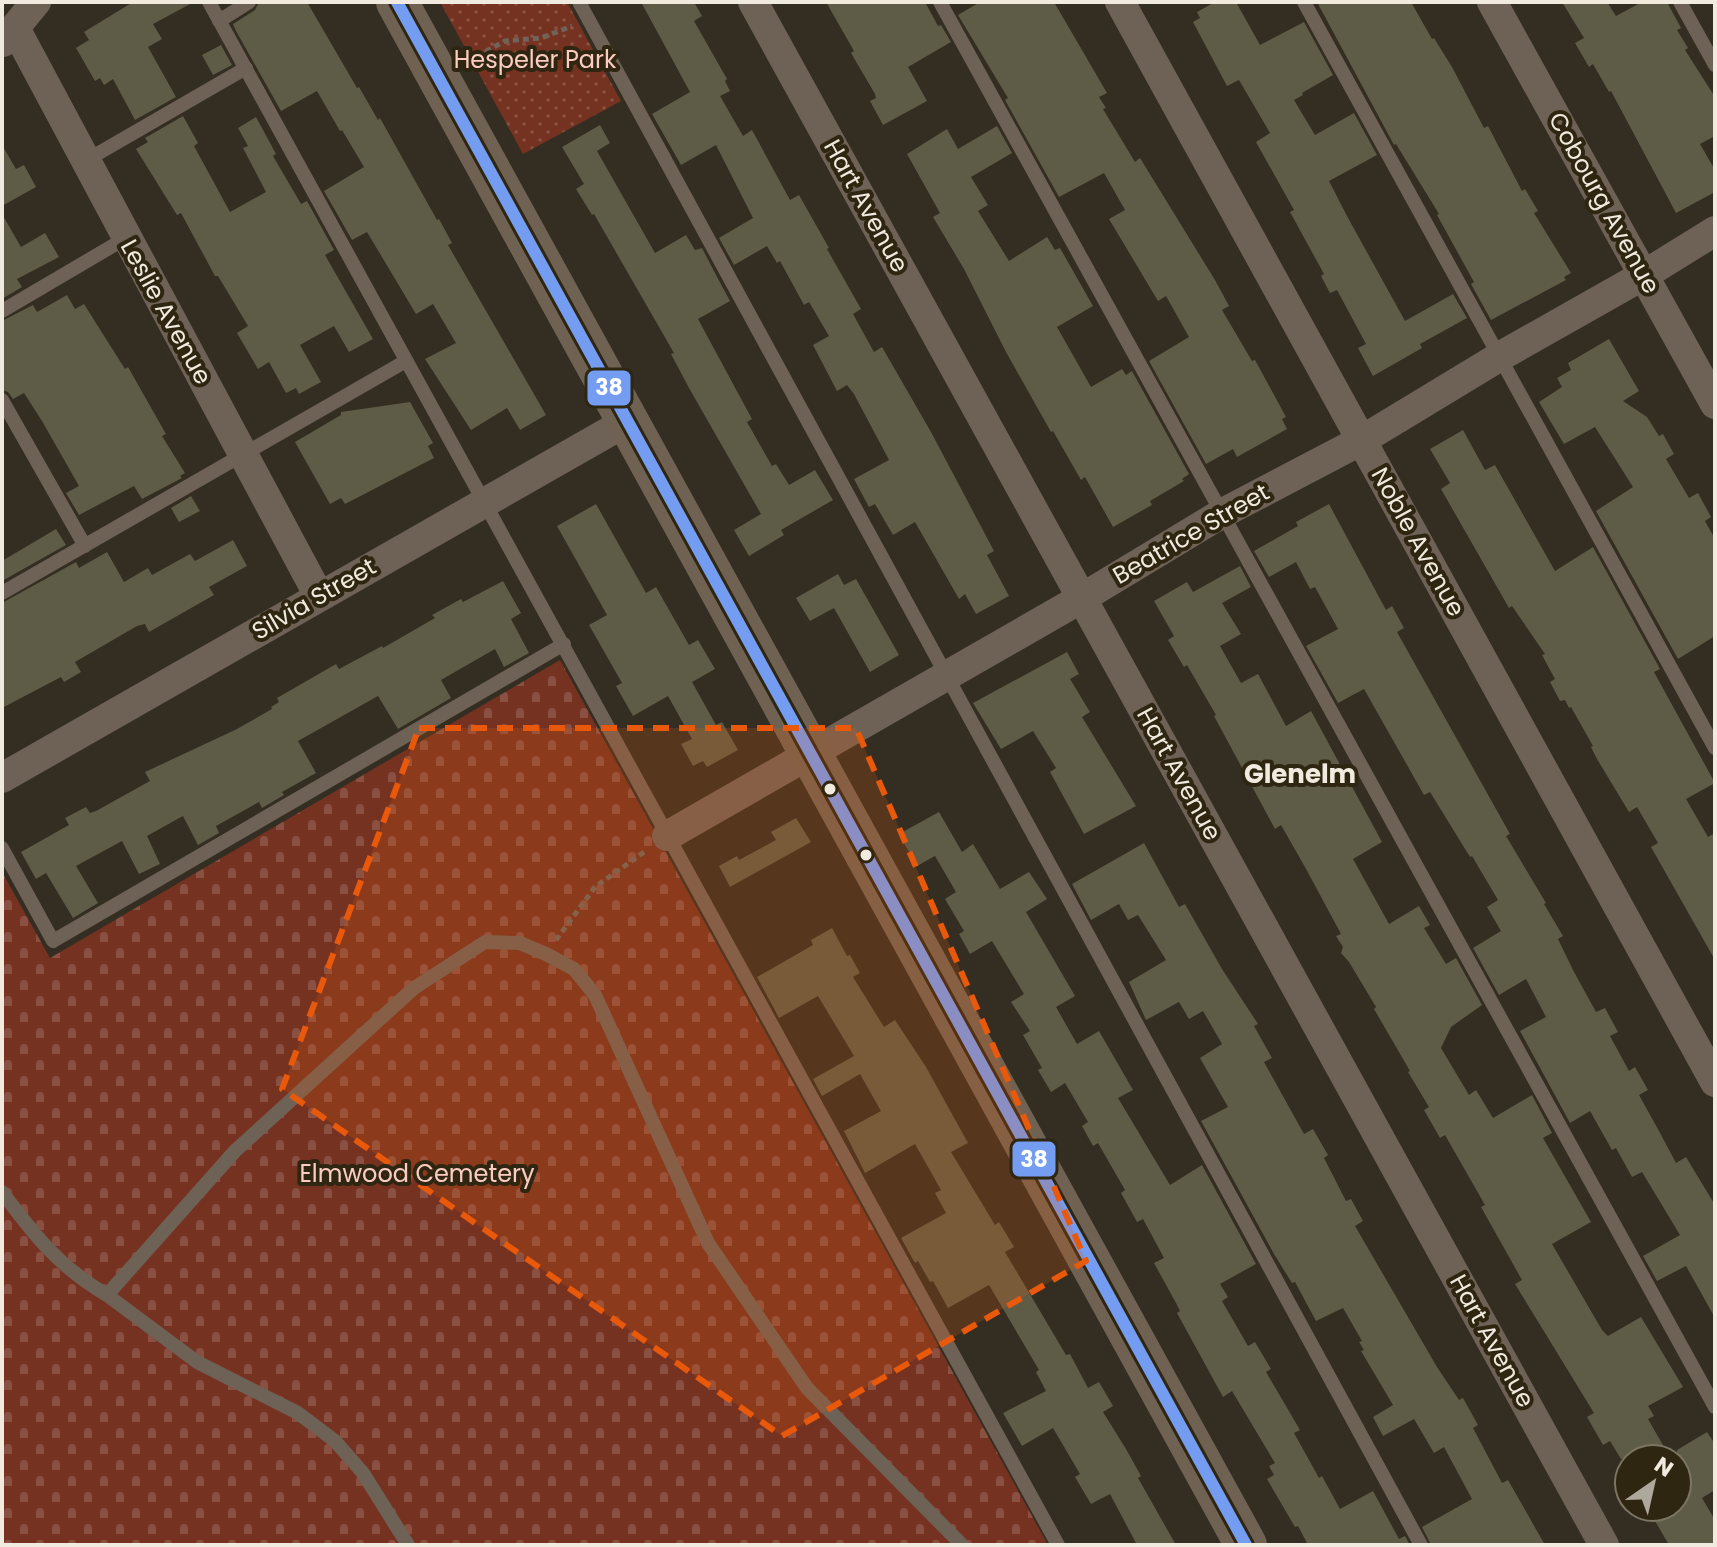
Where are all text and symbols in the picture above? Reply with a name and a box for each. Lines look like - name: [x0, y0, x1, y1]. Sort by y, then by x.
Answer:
- park label: Hespeler Park: [454, 43, 617, 76]
- street label: Cobourg Avenue: [1541, 106, 1668, 299]
- street label: Hart Avenue: [816, 133, 917, 278]
- street label: Leslie Avenue: [113, 233, 220, 390]
- line badge: 38: [586, 369, 632, 407]
- text: 38: [595, 372, 623, 403]
- street label: Noble Avenue: [1364, 461, 1473, 622]
- street label: Beatrice Street: [1106, 475, 1275, 592]
- street label: Silvia Street: [246, 550, 382, 647]
- street label: Hart Avenue: [1129, 701, 1230, 846]
- district label: Glenelm: [1244, 756, 1356, 792]
- unlabelled marker: [822, 781, 838, 797]
- unlabelled marker: [858, 847, 874, 863]
- line badge: 38: [1011, 1140, 1057, 1178]
- text: 38: [1020, 1144, 1048, 1175]
- park label: Elmwood Cemetery: [299, 1157, 535, 1190]
- street label: Hart Avenue: [1442, 1268, 1543, 1413]
- north arrow: [1613, 1443, 1693, 1523]
- text: N: [1648, 1449, 1679, 1484]

